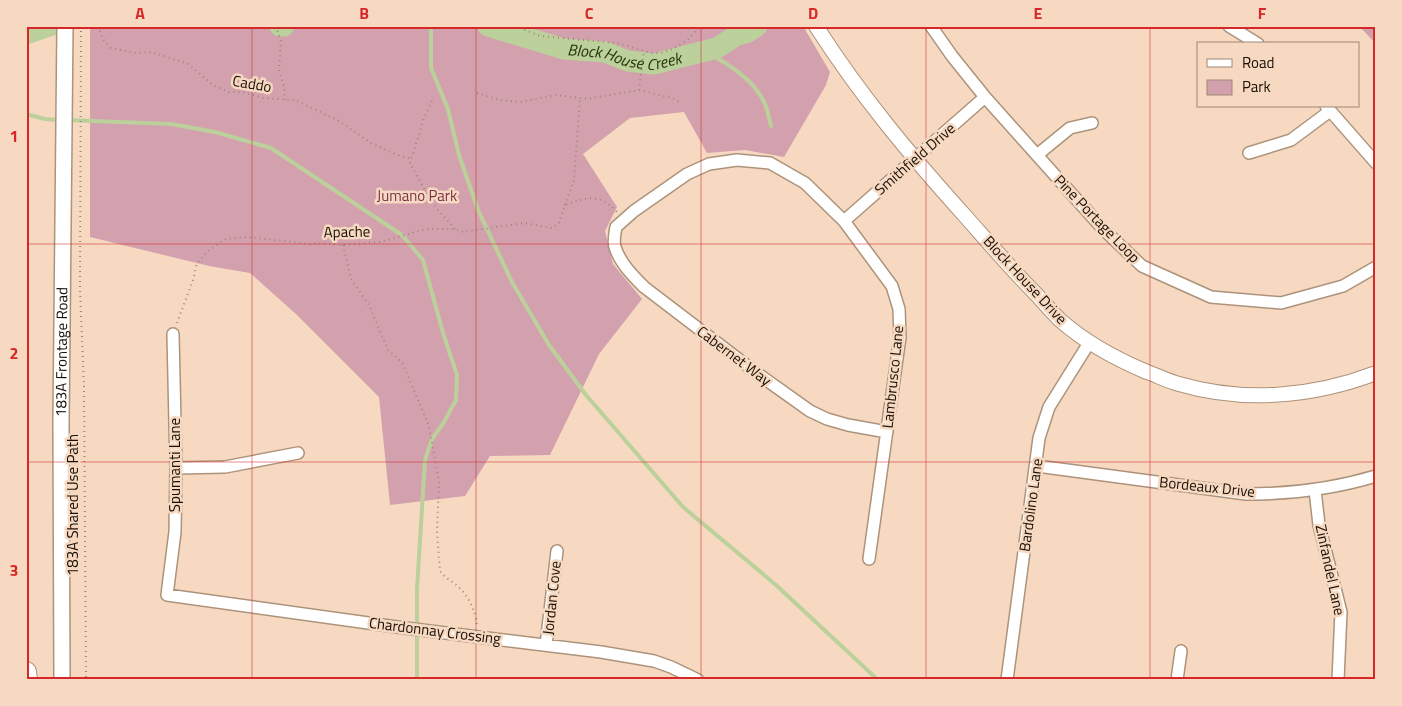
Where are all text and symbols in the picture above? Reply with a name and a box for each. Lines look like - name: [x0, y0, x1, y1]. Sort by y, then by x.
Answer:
- text: A: [135, 1, 145, 25]
- text: B: [359, 1, 369, 25]
- text: C: [585, 1, 594, 25]
- text: D: [808, 1, 818, 25]
- text: E: [1034, 1, 1043, 25]
- text: F: [1258, 1, 1267, 25]
- water label: Block House Creek: [567, 37, 686, 76]
- legend: [1197, 42, 1360, 108]
- text: Road: [1242, 51, 1274, 74]
- street label: Caddo: [231, 69, 274, 98]
- text: Park: [1242, 75, 1271, 98]
- street label: Smithfield Drive: [869, 117, 960, 200]
- text: 1: [10, 124, 18, 148]
- street label: Pine Portage Loop: [1049, 169, 1146, 268]
- park label: Jumano Park: [377, 184, 457, 207]
- street label: Apache: [324, 220, 370, 243]
- street label: Block House Drive: [978, 230, 1073, 329]
- street label: 183A Frontage Road: [49, 287, 73, 417]
- street label: Cabernet Way: [692, 320, 776, 391]
- street label: Lambrusco Lane: [876, 324, 909, 429]
- text: 2: [10, 341, 18, 365]
- street label: Spumanti Lane: [163, 418, 186, 512]
- street label: 183A Shared Use Path: [61, 434, 84, 576]
- street label: Bardolino Lane: [1013, 457, 1048, 553]
- street label: Bordeaux Drive: [1158, 470, 1256, 503]
- street label: Zinfandel Lane: [1310, 522, 1351, 618]
- text: 3: [10, 558, 18, 582]
- street label: Jordan Cove: [536, 560, 567, 636]
- street label: Chardonnay Crossing: [368, 611, 503, 650]

